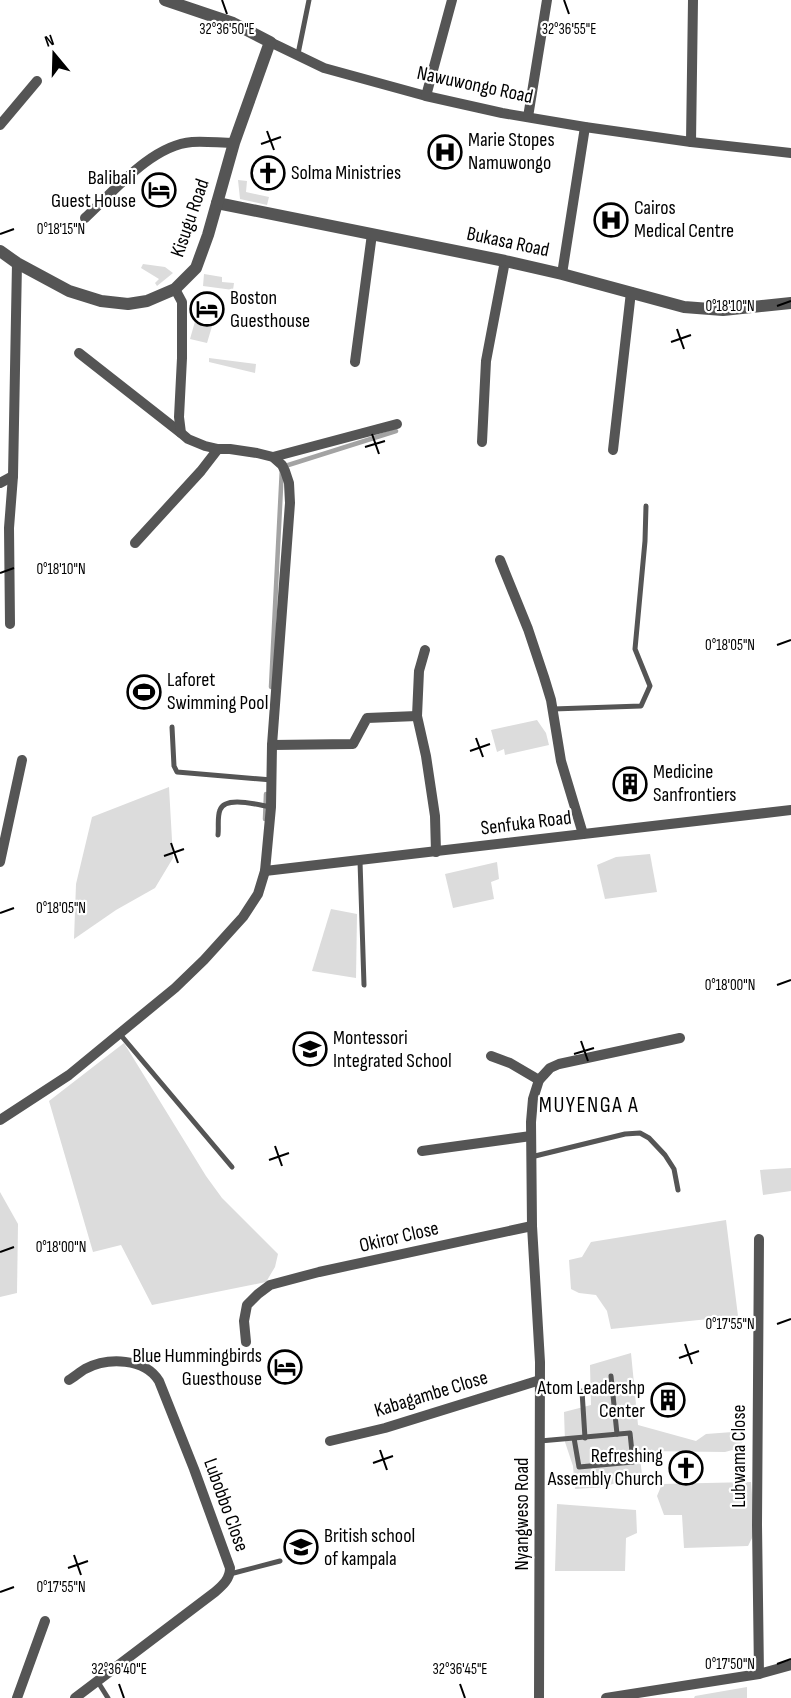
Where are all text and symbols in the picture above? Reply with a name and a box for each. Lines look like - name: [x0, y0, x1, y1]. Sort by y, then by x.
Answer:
- text: 32°36'50"E: [199, 20, 255, 39]
- text: 32°36'55"E: [542, 20, 596, 39]
- north arrow: [24, 24, 84, 84]
- text: N: [42, 31, 57, 52]
- street label: Nawuwongo Road: [415, 61, 535, 109]
- place label: Marie Stopes Namuwongo: [468, 128, 555, 175]
- hospital icon: Marie Stopes Namuwongo: [427, 134, 463, 170]
- church icon: Solma Ministries: [250, 155, 286, 191]
- place label: Solma Ministries: [291, 161, 401, 185]
- place label: Balibali Guest House: [51, 166, 136, 213]
- hotel icon: Balibali Guest House: [141, 172, 177, 208]
- street label: Kisugu Road: [165, 176, 215, 260]
- place label: Cairos Medical Centre: [634, 196, 734, 243]
- hospital icon: Cairos Medical Centre: [593, 202, 629, 238]
- text: 0°18'15"N: [37, 220, 85, 239]
- street label: Bukasa Road: [464, 222, 552, 262]
- place label: Boston Guesthouse: [230, 286, 310, 333]
- hotel icon: Boston Guesthouse: [189, 291, 225, 327]
- text: 0°18'10"N: [705, 297, 755, 316]
- text: 0°18'10"N: [36, 560, 86, 579]
- text: 0°18'05"N: [705, 636, 755, 655]
- place label: Laforet Swimming Pool: [167, 668, 268, 715]
- sports icon: Laforet Swimming Pool: [126, 674, 162, 710]
- place label: Medicine Sanfrontiers: [653, 760, 737, 807]
- building icon: Medicine Sanfrontiers: [612, 766, 648, 802]
- street label: Senfuka Road: [479, 806, 573, 840]
- text: 0°18'05"N: [36, 899, 86, 918]
- text: 0°18'00"N: [705, 976, 755, 995]
- place label: Montessori Integrated School: [333, 1026, 452, 1073]
- school or university icon: Montessori Integrated School: [292, 1031, 328, 1067]
- district label: MUYENGA A: [539, 1092, 639, 1119]
- street label: Okiror Close: [357, 1216, 441, 1258]
- text: 0°18'00"N: [36, 1238, 86, 1257]
- text: 0°17'55"N: [705, 1315, 755, 1334]
- place label: Blue Hummingbirds Guesthouse: [132, 1344, 262, 1391]
- hotel icon: Blue Hummingbirds Guesthouse: [267, 1349, 303, 1385]
- street label: Kabagambe Close: [371, 1365, 491, 1423]
- place label: Atom Leadershp Center: [536, 1376, 645, 1423]
- building icon: Atom Leadershp Center: [650, 1382, 686, 1418]
- street label: Lubwama Close: [727, 1404, 751, 1508]
- place label: Refreshing Assembly Church: [547, 1444, 663, 1491]
- church icon: Refreshing Assembly Church: [668, 1450, 704, 1486]
- street label: Lubobbo Close: [198, 1455, 254, 1555]
- street label: Nyangweso Road: [510, 1458, 534, 1570]
- place label: British school of kampala: [324, 1524, 415, 1571]
- school or university icon: British school of kampala: [283, 1529, 319, 1565]
- text: 0°17'55"N: [36, 1578, 86, 1597]
- text: 0°17'50"N: [705, 1655, 755, 1674]
- text: 32°36'40"E: [91, 1660, 147, 1679]
- text: 32°36'45"E: [432, 1660, 488, 1679]

